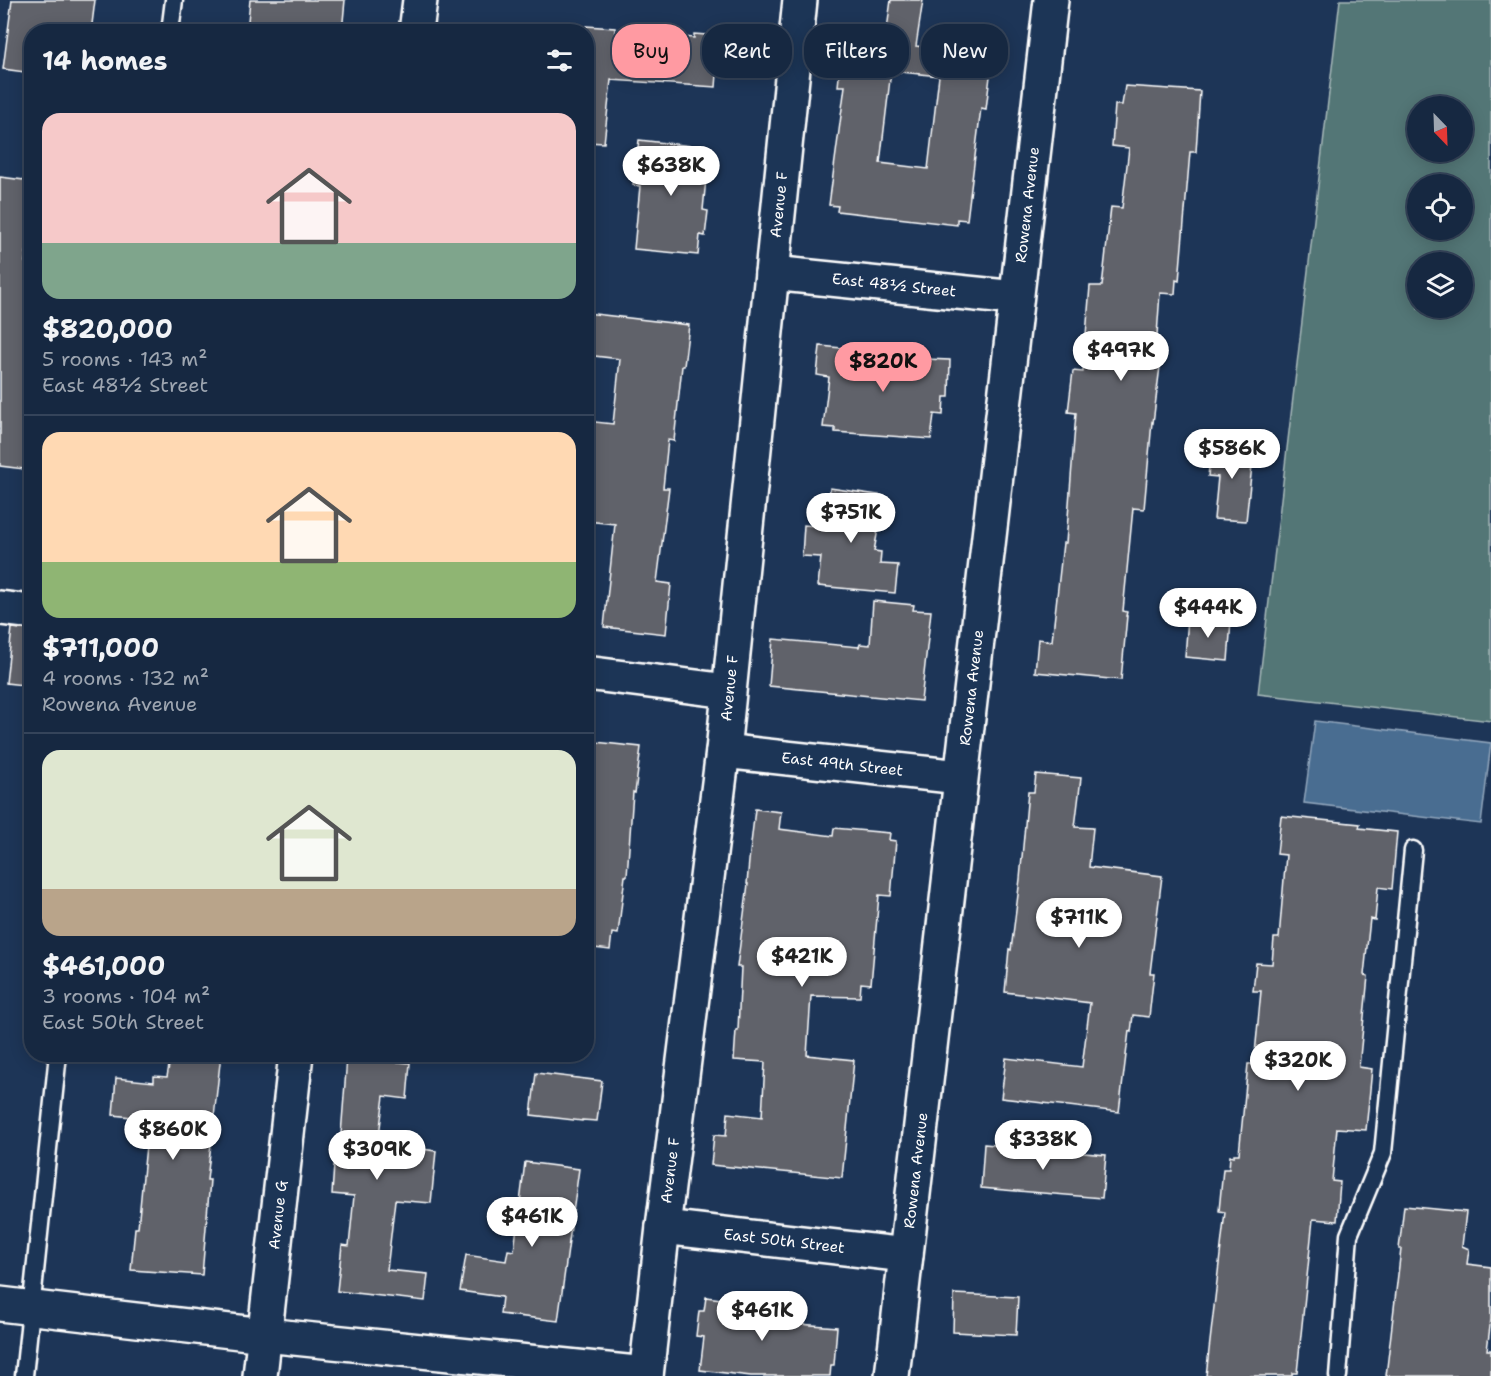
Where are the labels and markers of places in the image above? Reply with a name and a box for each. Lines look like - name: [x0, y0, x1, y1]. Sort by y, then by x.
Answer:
- pin: $638K: [629, 146, 713, 197]
- pin: $497K: [1079, 331, 1163, 382]
- pin: $820K: [841, 342, 925, 393]
- pin: $586K: [1190, 429, 1274, 480]
- pin: $751K: [809, 493, 893, 544]
- pin: $444K: [1166, 588, 1250, 639]
- pin: $711K: [1037, 898, 1121, 949]
- pin: $421K: [760, 937, 844, 988]
- pin: $320K: [1256, 1041, 1340, 1092]
- pin: $860K: [131, 1110, 215, 1161]
- pin: $338K: [1001, 1120, 1085, 1171]
- pin: $309K: [335, 1130, 419, 1181]
- pin: $461K: [490, 1197, 574, 1248]
- pin: $461K: [720, 1291, 804, 1342]

